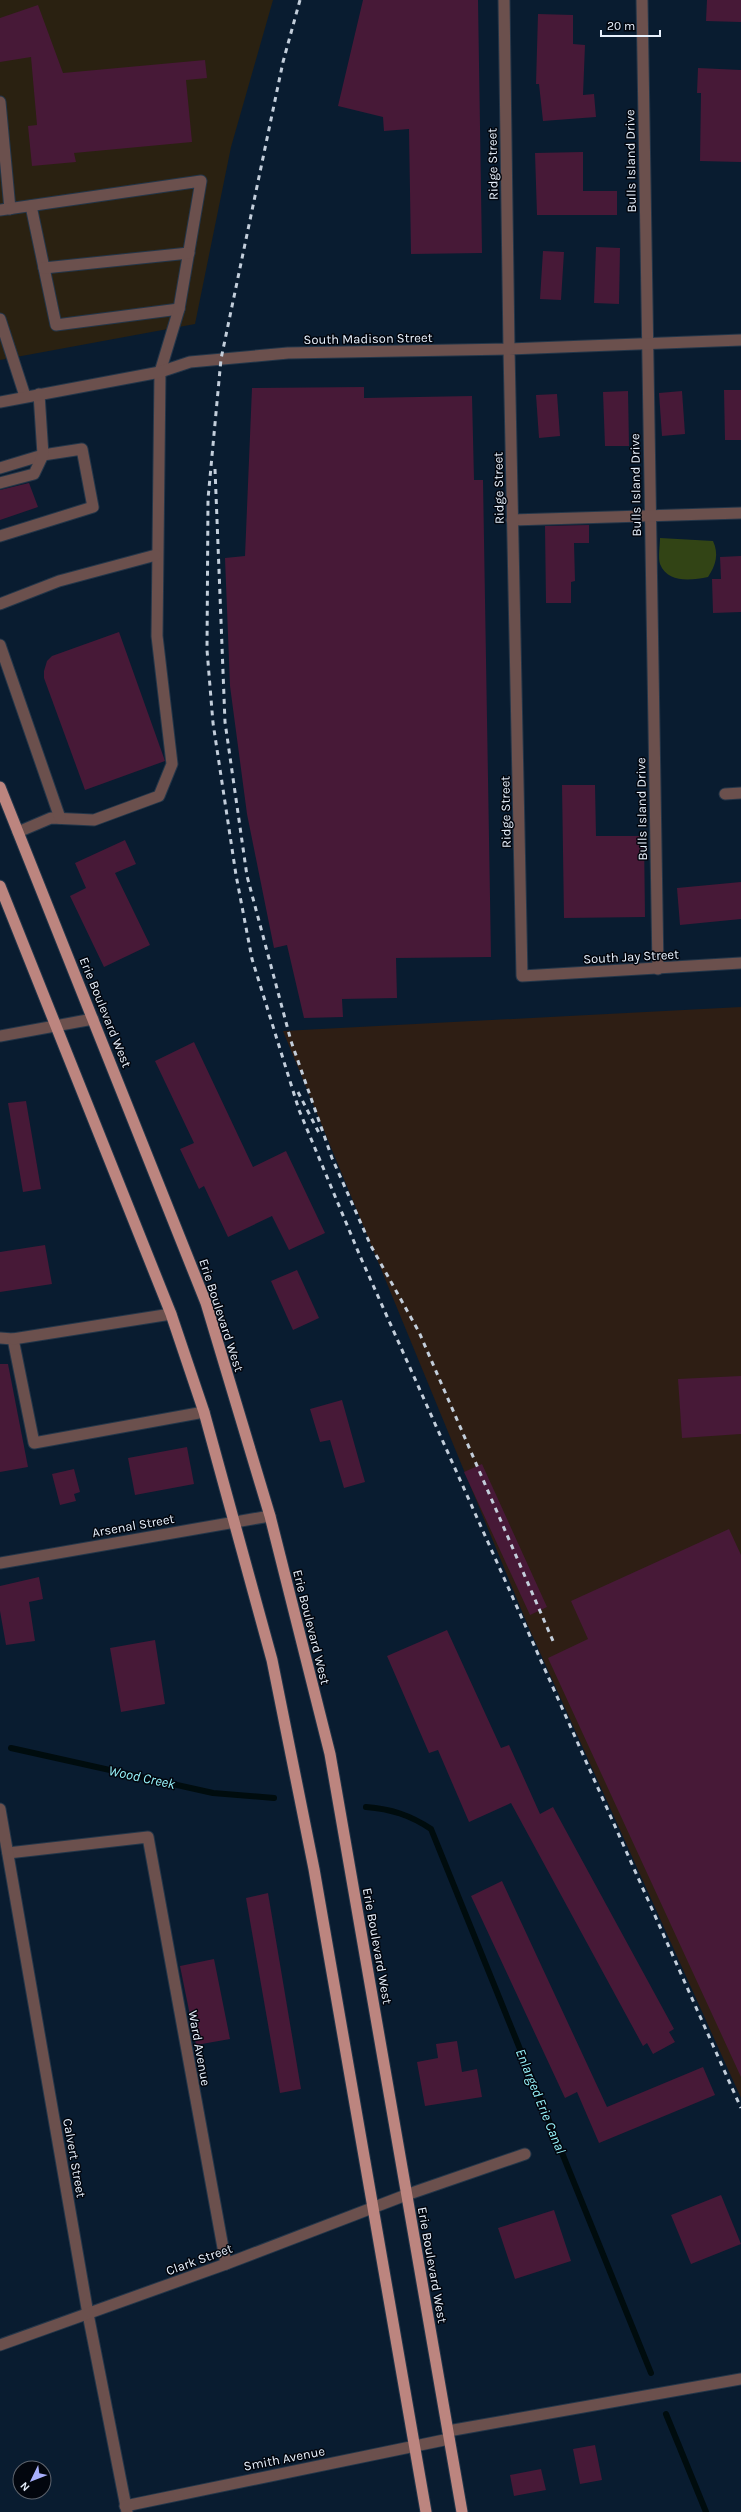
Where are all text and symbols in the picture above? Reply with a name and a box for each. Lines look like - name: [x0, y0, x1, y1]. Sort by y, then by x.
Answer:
- scale bar: [601, 12, 660, 38]
- text: 20 m: [607, 19, 635, 33]
- street label: Bulls Island Drive: [622, 109, 639, 213]
- street label: Ridge Street: [484, 128, 501, 200]
- street label: South Madison Street: [303, 330, 433, 347]
- street label: Bulls Island Drive: [627, 433, 644, 537]
- street label: Ridge Street: [490, 452, 507, 524]
- street label: Bulls Island Drive: [633, 757, 650, 861]
- street label: Ridge Street: [497, 776, 514, 848]
- street label: South Jay Street: [583, 946, 679, 966]
- street label: Erie Boulevard West: [77, 955, 135, 1070]
- street label: Erie Boulevard West: [196, 1257, 247, 1374]
- street label: Arsenal Street: [91, 1511, 175, 1540]
- street label: Erie Boulevard West: [290, 1568, 333, 1686]
- water label: Wood Creek: [107, 1762, 178, 1793]
- street label: Erie Boulevard West: [360, 1887, 395, 2005]
- street label: Ward Avenue: [185, 2009, 214, 2087]
- water label: Enlarged Erie Canal: [512, 2046, 570, 2157]
- street label: Calvert Street: [60, 2117, 89, 2199]
- street label: Erie Boulevard West: [415, 2206, 450, 2324]
- street label: Clark Street: [164, 2240, 235, 2278]
- street label: Smith Avenue: [242, 2443, 326, 2474]
- north arrow: [12, 2460, 52, 2500]
- text: N: [18, 2479, 32, 2494]

